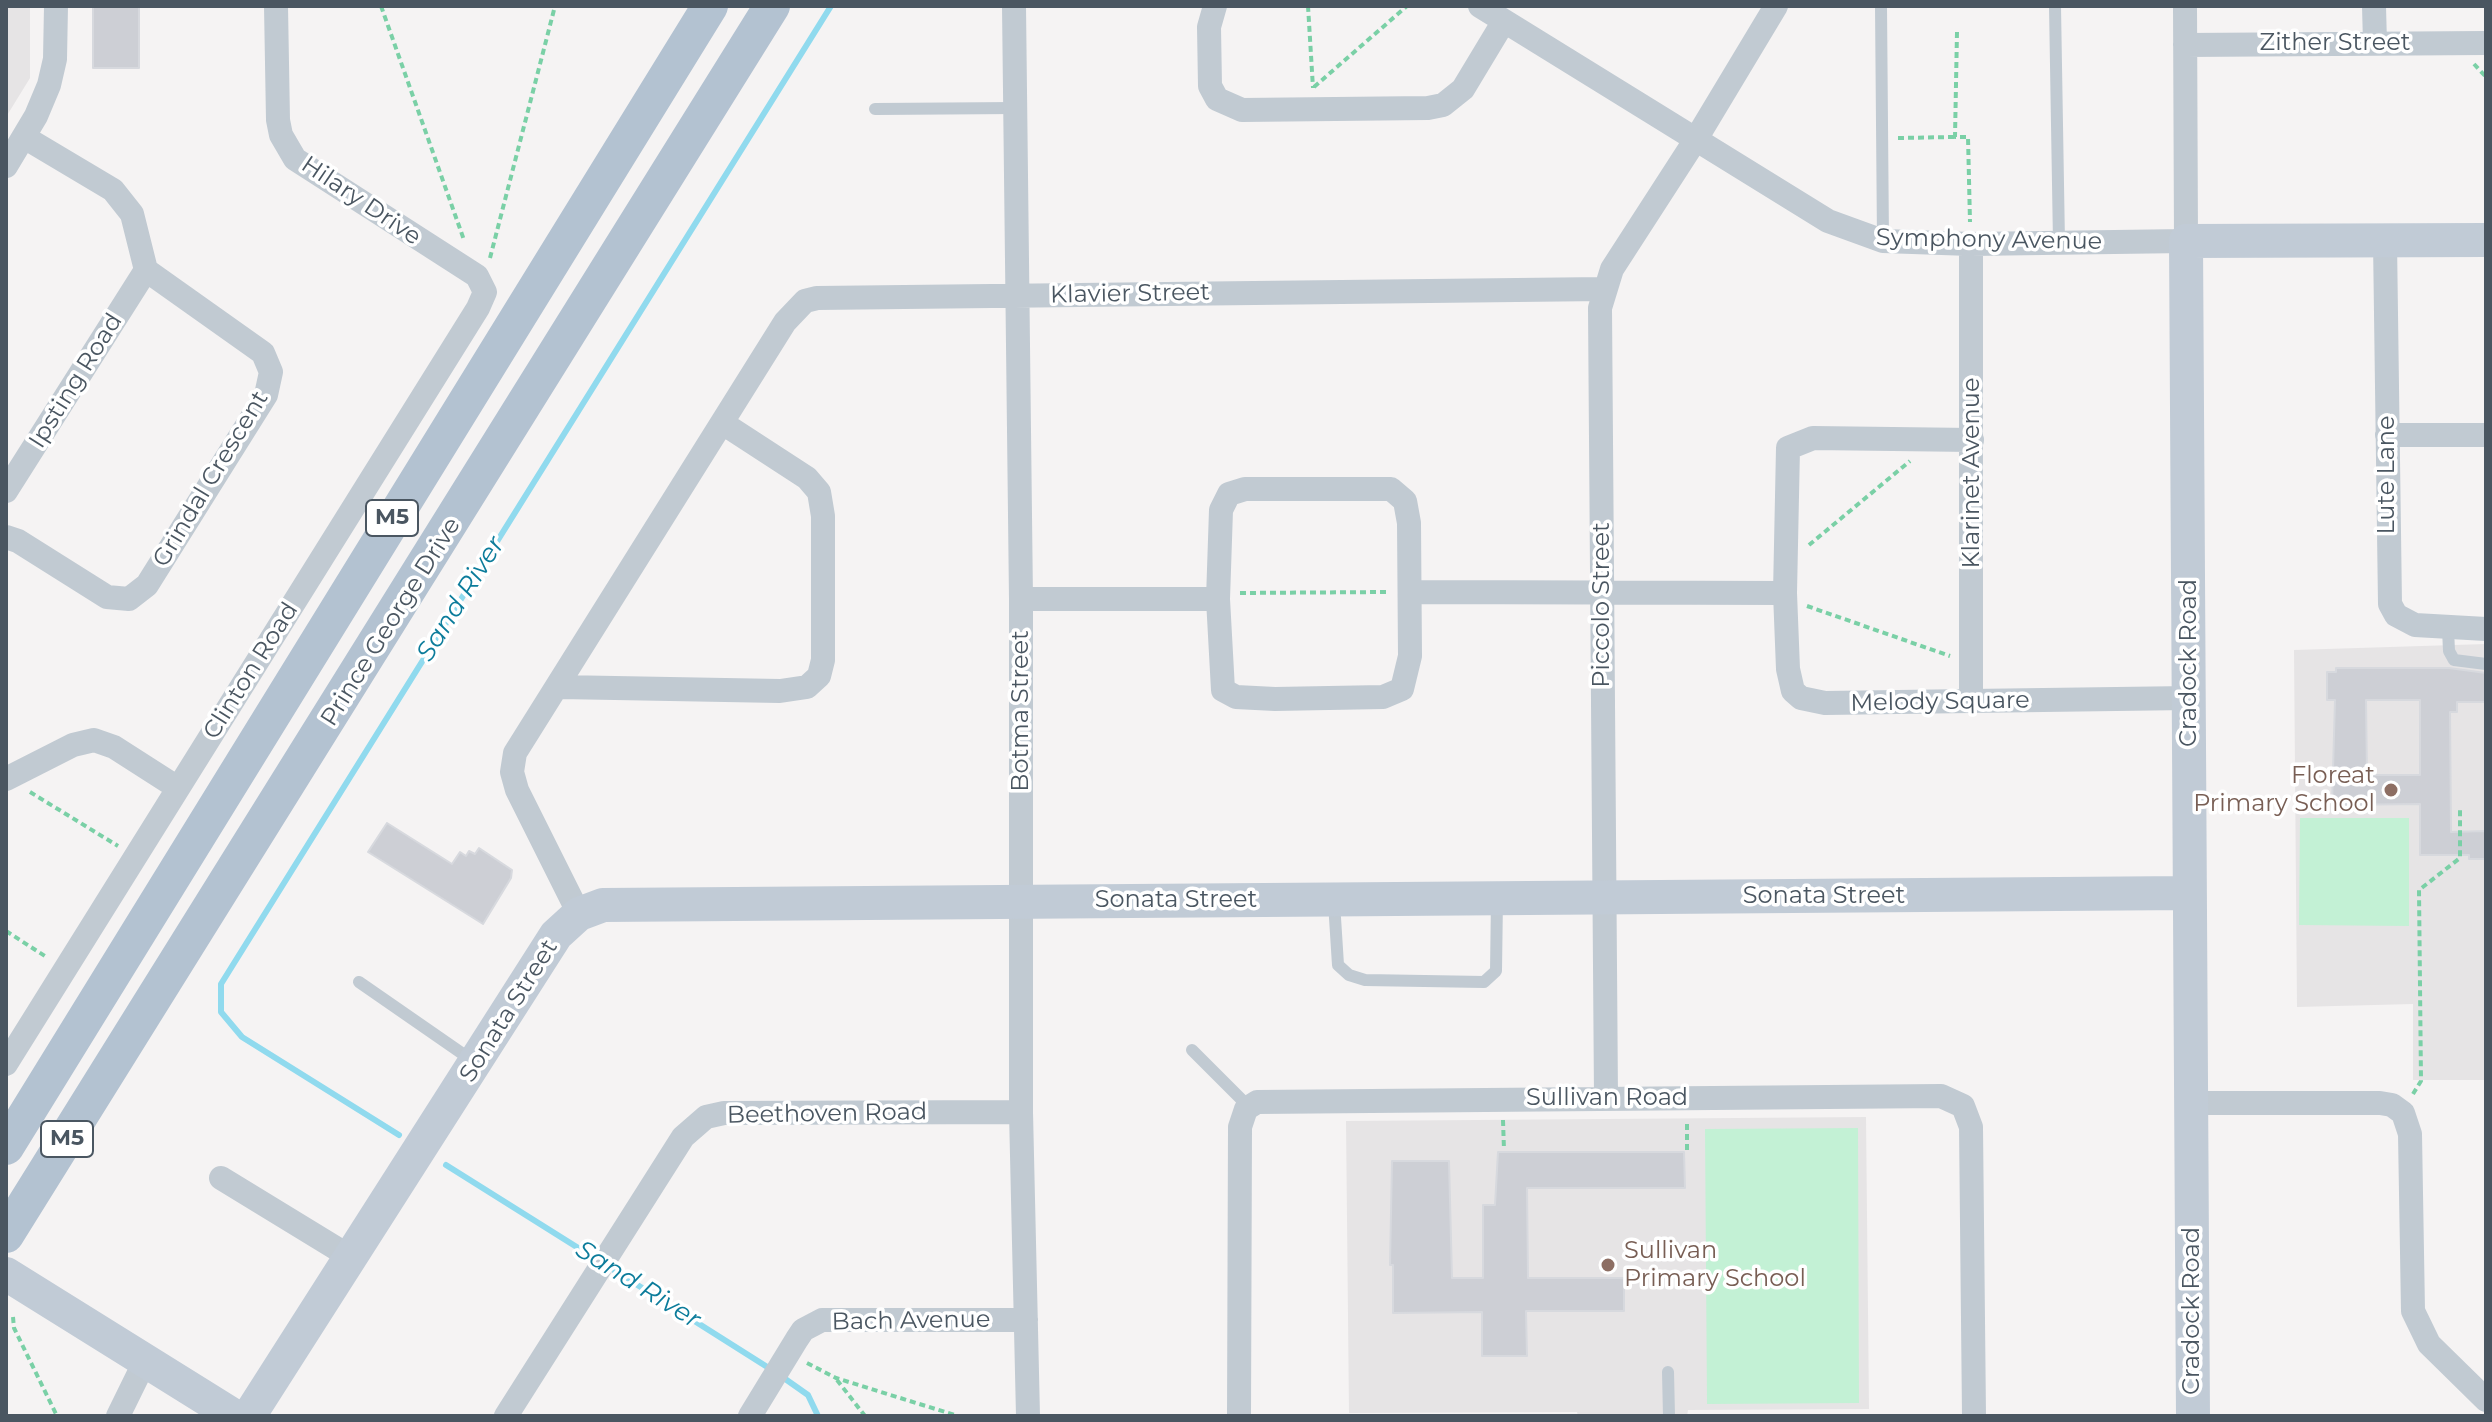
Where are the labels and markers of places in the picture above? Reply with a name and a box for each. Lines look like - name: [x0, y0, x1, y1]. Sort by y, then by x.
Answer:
- place label: Floreat Primary School: [2193, 762, 2375, 818]
- marker: Floreat Primary School: [2382, 781, 2400, 799]
- place label: Sullivan Primary School: [1624, 1237, 1806, 1293]
- marker: Sullivan Primary School: [1599, 1256, 1617, 1274]

